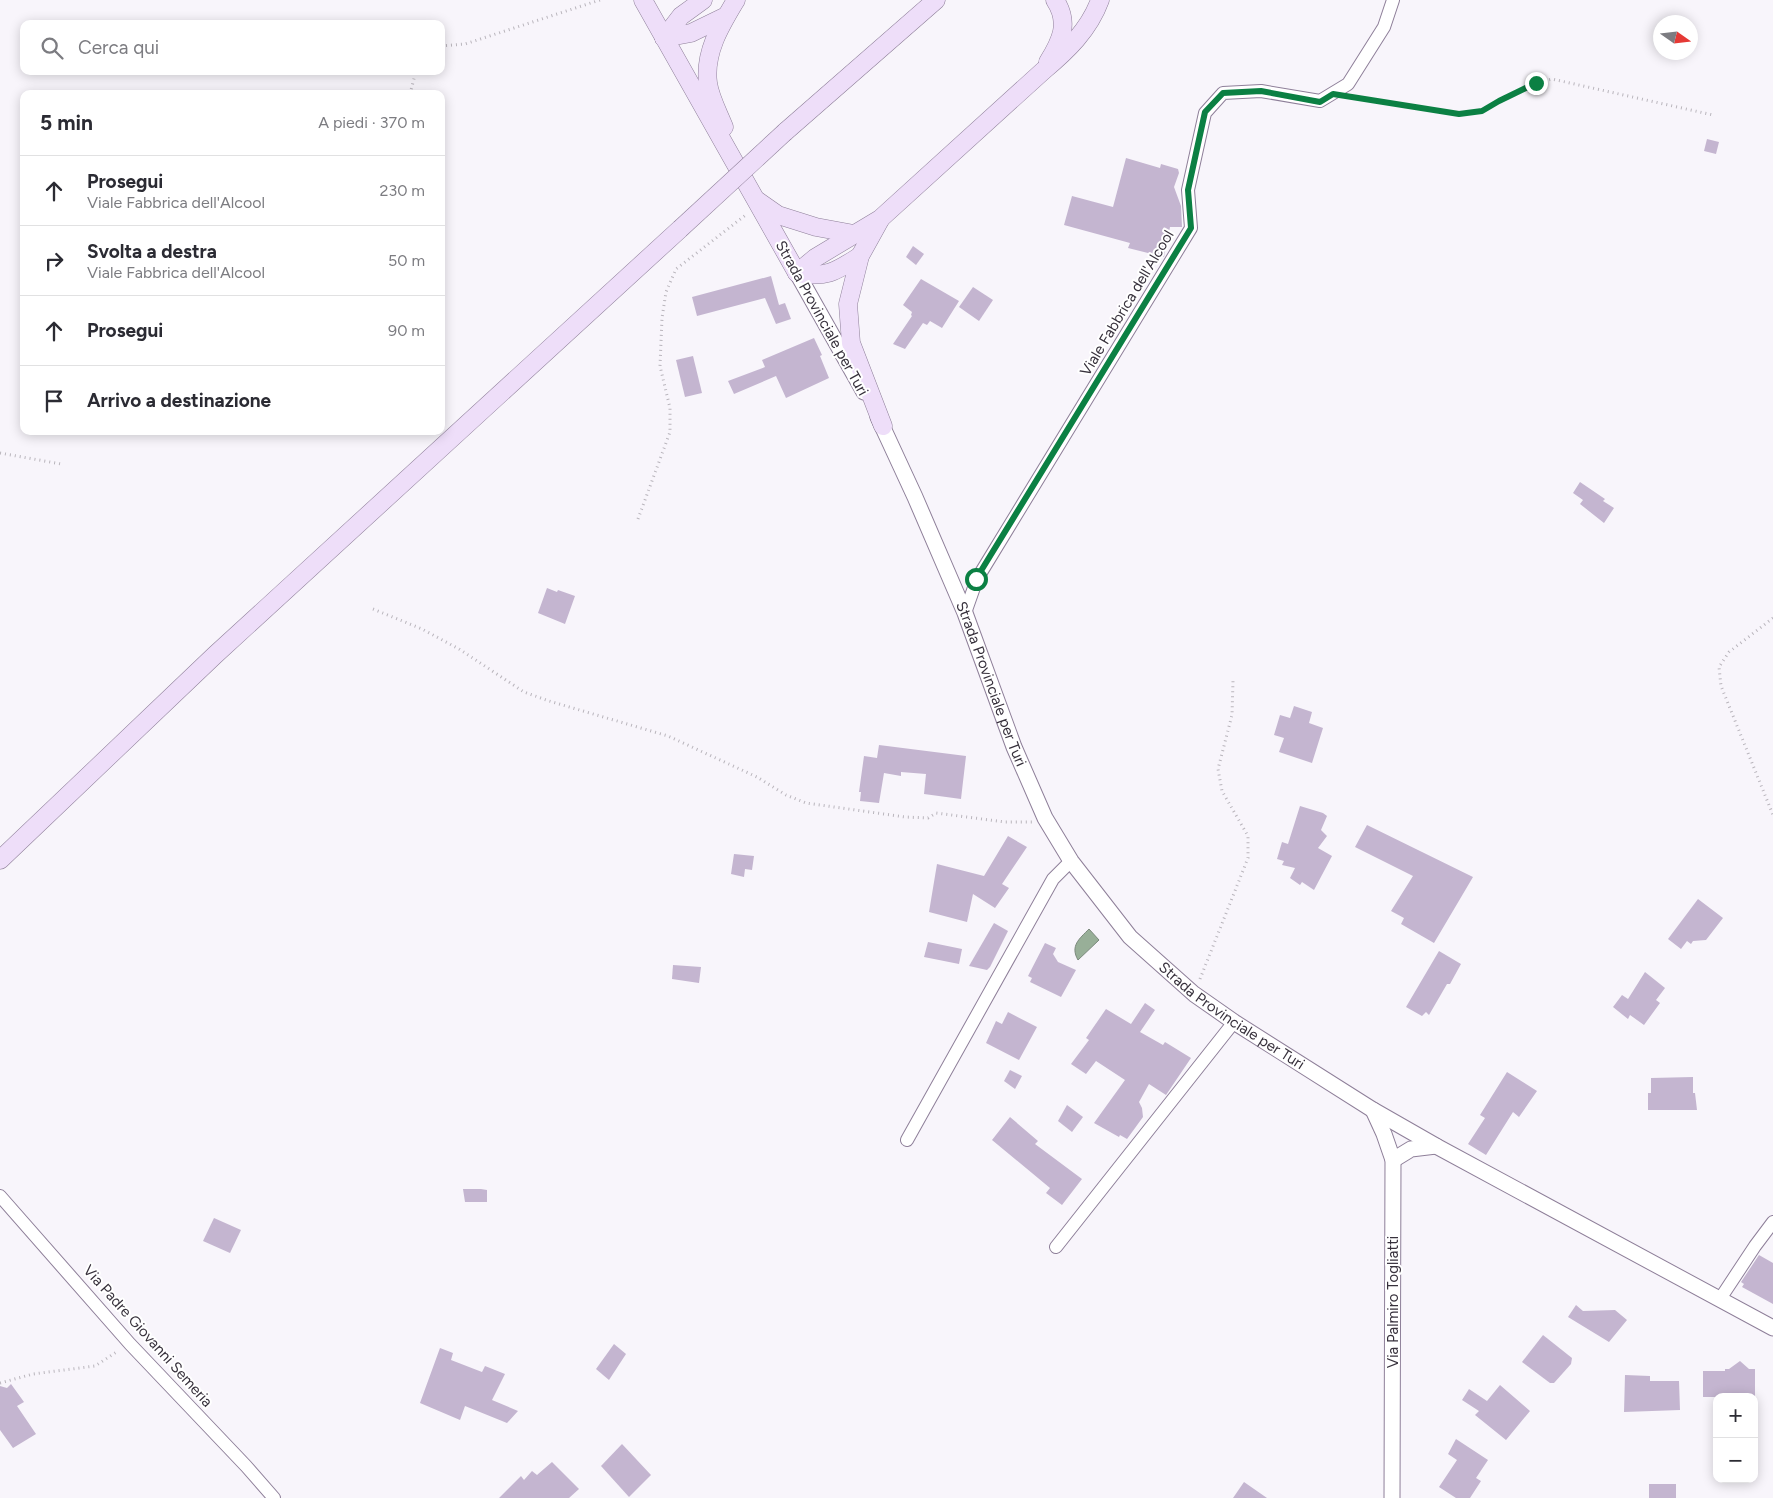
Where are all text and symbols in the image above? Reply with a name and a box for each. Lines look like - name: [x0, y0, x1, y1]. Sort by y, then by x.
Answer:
- north arrow: [1653, 15, 1698, 60]
- search box: [20, 20, 445, 75]
- icon: search: [38, 34, 66, 62]
- text: Cerca qui: [78, 36, 159, 59]
- route end: [1525, 72, 1548, 95]
- text: 5 min: [40, 110, 93, 135]
- text: A piedi · 370 m: [318, 113, 425, 132]
- text: Prosegui: [87, 170, 163, 193]
- icon: ahead: [40, 177, 68, 205]
- text: 230 m: [380, 181, 425, 200]
- text: Viale Fabbrica dell'Alcool: [87, 193, 265, 212]
- street label: Viale Fabbrica dell'Alcool: [1076, 227, 1178, 379]
- street label: Strada Provinciale per Turi: [772, 237, 872, 399]
- text: Svolta a destra: [87, 240, 217, 263]
- icon: right: [40, 247, 68, 275]
- text: 50 m: [388, 251, 425, 270]
- text: Viale Fabbrica dell'Alcool: [87, 263, 265, 282]
- icon: ahead: [40, 317, 68, 345]
- text: Prosegui: [87, 319, 163, 342]
- text: 90 m: [388, 321, 425, 340]
- icon: arrive: [40, 387, 68, 415]
- text: Arrivo a destinazione: [87, 389, 271, 412]
- route start: [965, 568, 988, 591]
- street label: Strada Provinciale per Turi: [952, 599, 1030, 769]
- street label: Strada Provinciale per Turi: [1155, 958, 1308, 1073]
- street label: Via Palmiro Togliatti: [1384, 1236, 1402, 1368]
- street label: Via Padre Giovanni Semeria: [80, 1261, 216, 1411]
- map controls: [1713, 1393, 1758, 1483]
- button: +: [1713, 1393, 1758, 1438]
- button: −: [1713, 1438, 1758, 1483]

